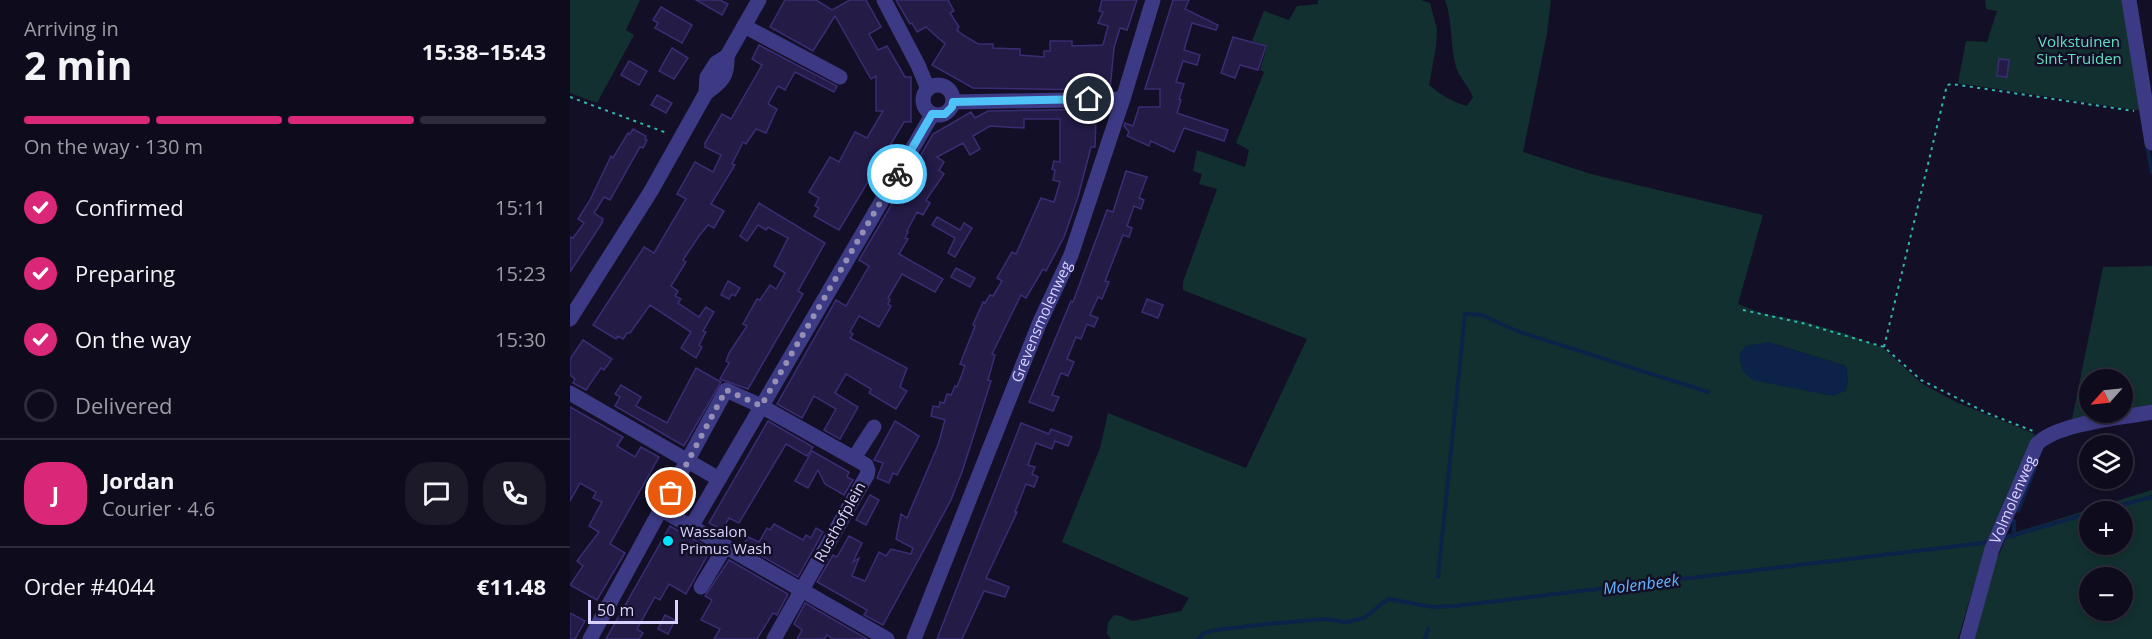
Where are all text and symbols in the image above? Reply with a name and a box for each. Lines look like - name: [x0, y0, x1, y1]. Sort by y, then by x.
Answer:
- text: Arriving in: [24, 15, 119, 42]
- park label: Volkstuinen Sint-Truiden: [2036, 31, 2122, 68]
- text: 15:38–15:43: [422, 36, 546, 66]
- text: 2 min: [24, 38, 132, 91]
- pin: [1063, 73, 1114, 124]
- icon: home: [1072, 82, 1105, 115]
- text: On the way · 130 m: [24, 133, 203, 160]
- courier: [867, 144, 927, 204]
- icon: bike: [881, 158, 914, 191]
- icon: check: [24, 191, 57, 224]
- text: Confirmed: [75, 192, 184, 222]
- text: 15:11: [495, 194, 546, 221]
- icon: check: [24, 257, 57, 290]
- street label: Grevensmolenweg: [1006, 257, 1076, 385]
- text: Preparing: [75, 258, 175, 288]
- text: 15:23: [495, 260, 546, 287]
- icon: check: [24, 323, 57, 356]
- text: On the way: [75, 324, 191, 354]
- text: 15:30: [495, 326, 546, 353]
- north arrow: [2079, 369, 2133, 423]
- map controls: [2079, 369, 2133, 621]
- text: Delivered: [75, 390, 173, 420]
- button: layers: [2079, 435, 2133, 489]
- street label: Volmolenweg: [1984, 452, 2040, 547]
- button: chat: [405, 462, 468, 525]
- button: phone: [483, 462, 546, 525]
- text: Jordan: [102, 465, 175, 495]
- pin: [645, 467, 696, 518]
- icon: bag: [654, 476, 687, 509]
- text: J: [52, 478, 59, 508]
- street label: Rusthofplein: [809, 478, 869, 565]
- text: Courier · 4.6: [102, 495, 215, 522]
- button: +: [2079, 501, 2133, 555]
- place label: Wassalon Primus Wash: [680, 521, 772, 558]
- marker: Wassalon Primus Wash: [661, 534, 675, 548]
- button: −: [2079, 567, 2133, 621]
- water label: Molenbeek: [1602, 568, 1682, 600]
- text: Order #4044: [24, 571, 155, 601]
- text: €11.48: [477, 571, 546, 601]
- scale bar: [588, 597, 678, 624]
- text: 50 m: [597, 599, 634, 621]

